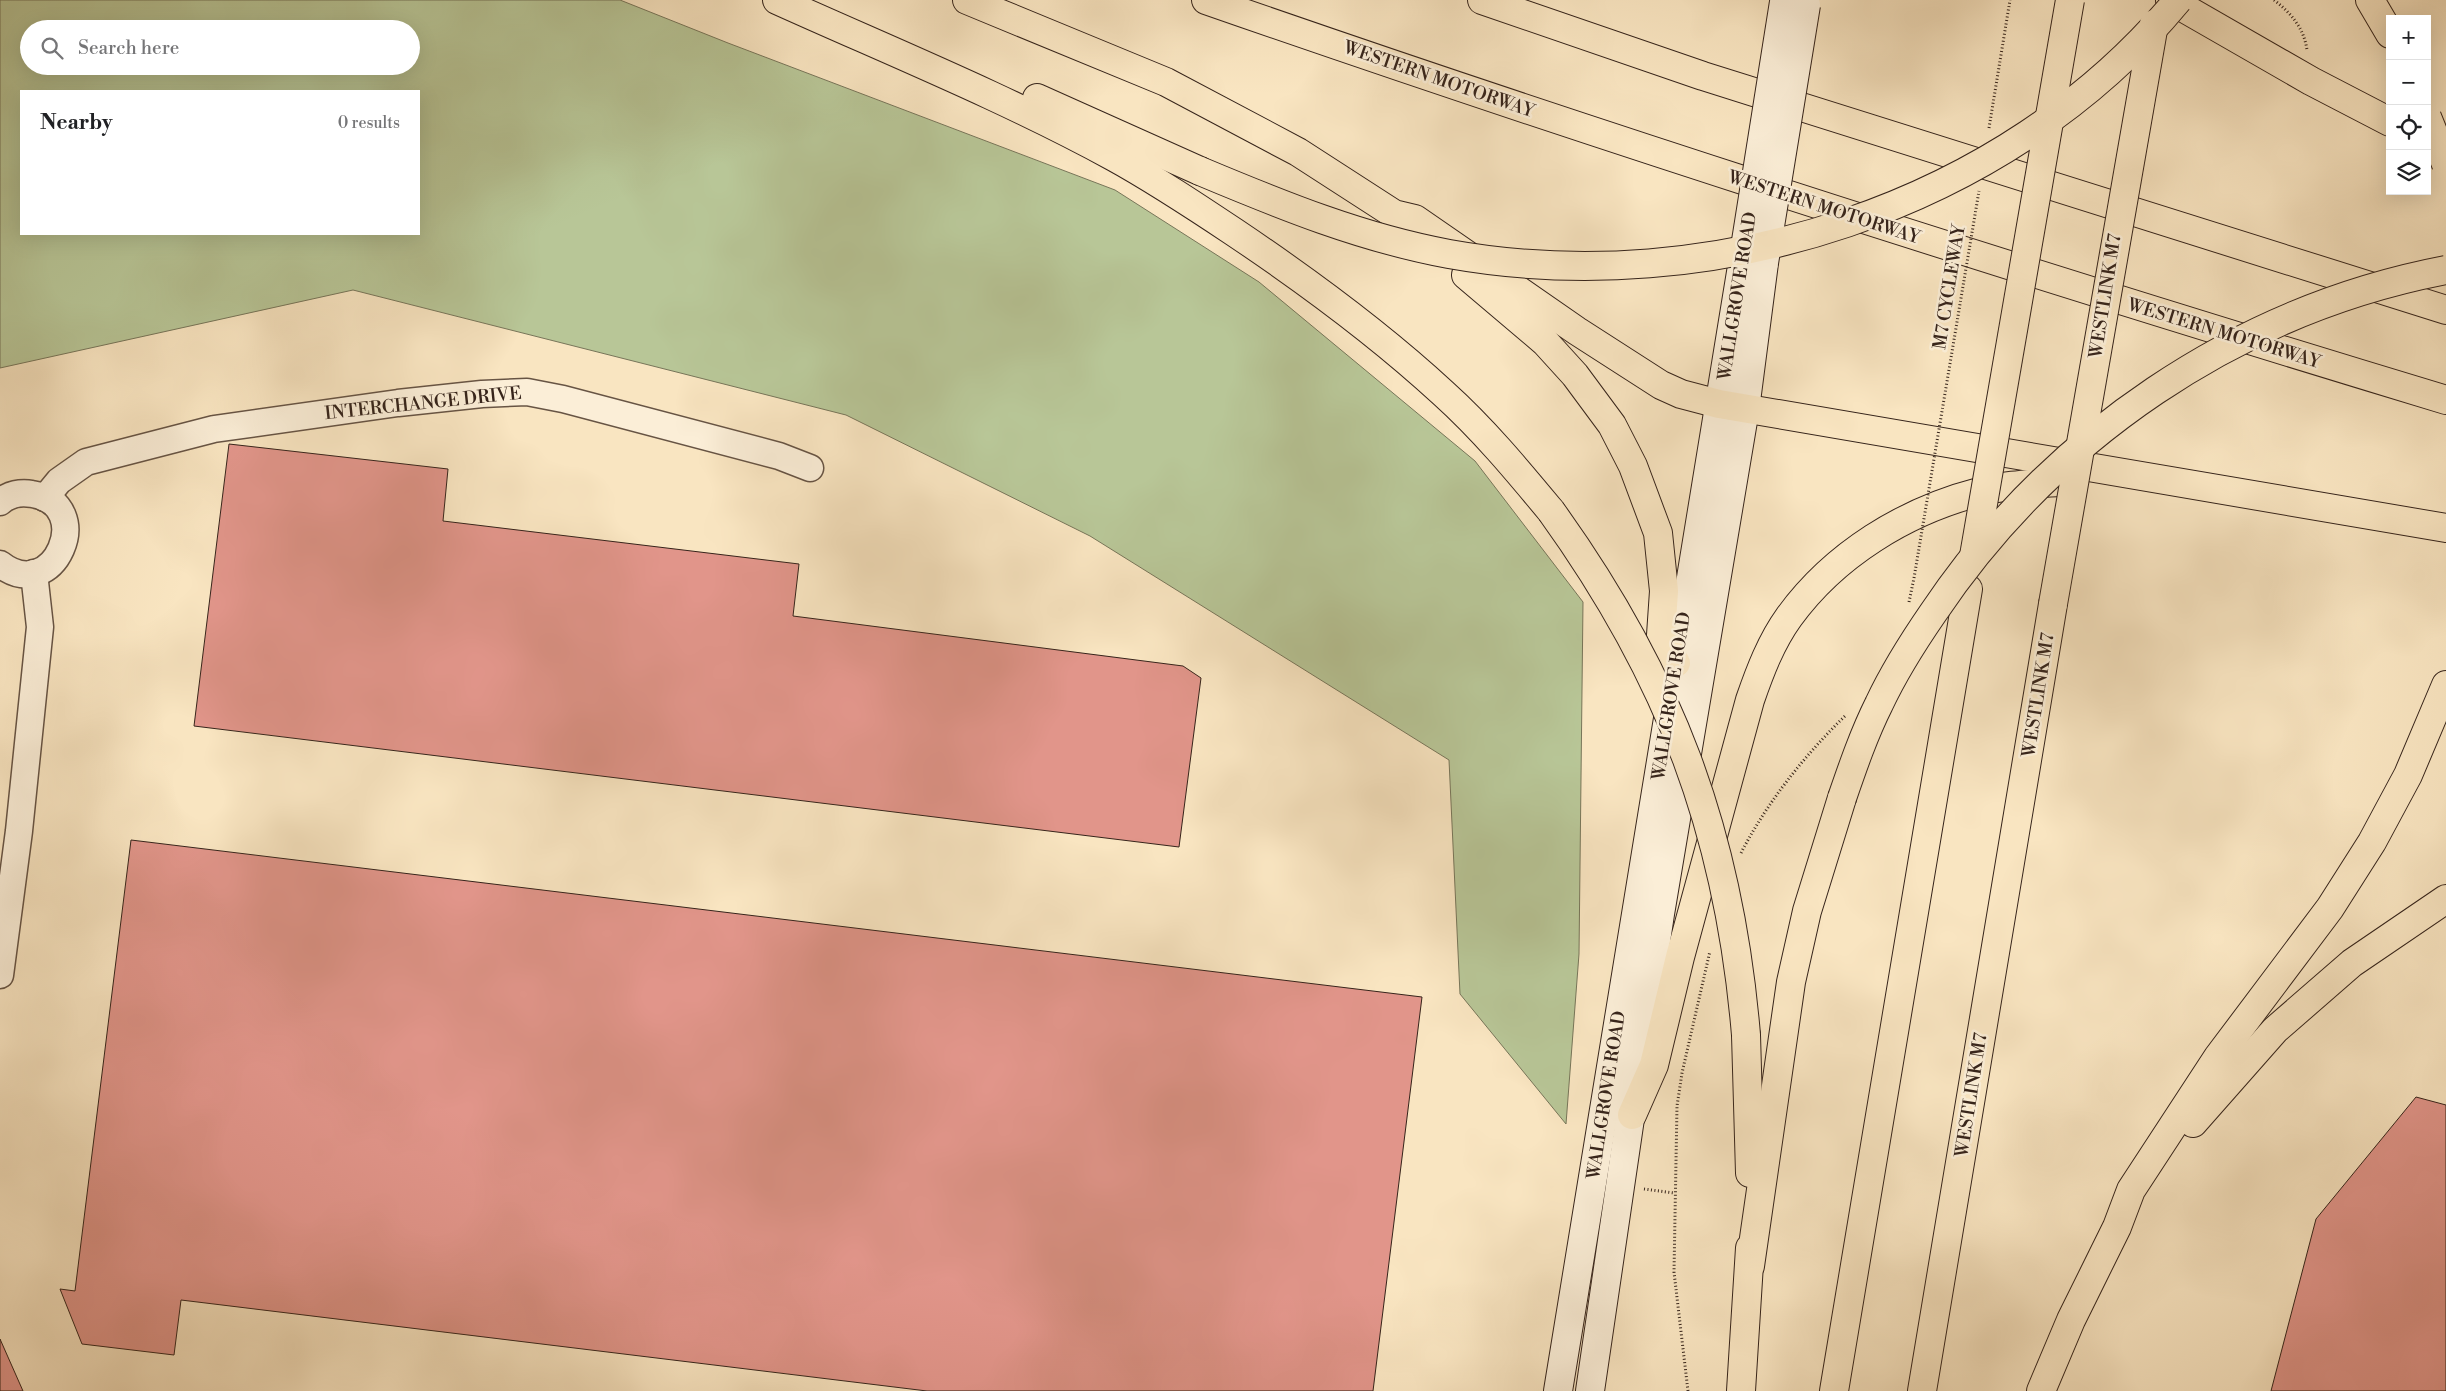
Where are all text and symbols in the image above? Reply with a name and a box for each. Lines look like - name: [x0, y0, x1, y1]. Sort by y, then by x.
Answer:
- map controls: [2386, 15, 2431, 195]
- button: +: [2386, 15, 2431, 60]
- search box: [20, 20, 420, 75]
- icon: search: [38, 34, 66, 62]
- text: Search here: [78, 36, 179, 60]
- street label: WESTERN MOTORWAY: [1339, 36, 1539, 123]
- button: −: [2386, 60, 2431, 105]
- button: locate: [2386, 105, 2431, 150]
- text: Nearby: [40, 110, 113, 136]
- text: 0 results: [338, 113, 400, 133]
- button: layers: [2386, 150, 2431, 195]
- street label: WESTERN MOTORWAY: [1724, 165, 1924, 250]
- street label: WALLGROVE ROAD: [1713, 210, 1762, 383]
- street label: M7 CYCLEWAY: [1928, 222, 1971, 351]
- street label: WESTLINK M7: [2084, 232, 2127, 361]
- street label: WESTERN MOTORWAY: [2124, 293, 2324, 374]
- street label: INTERCHANGE DRIVE: [323, 382, 523, 425]
- street label: WALLGROVE ROAD: [1647, 610, 1696, 783]
- street label: WESTLINK M7: [2017, 631, 2060, 760]
- street label: WALLGROVE ROAD: [1582, 1009, 1631, 1182]
- street label: WESTLINK M7: [1950, 1031, 1993, 1160]

